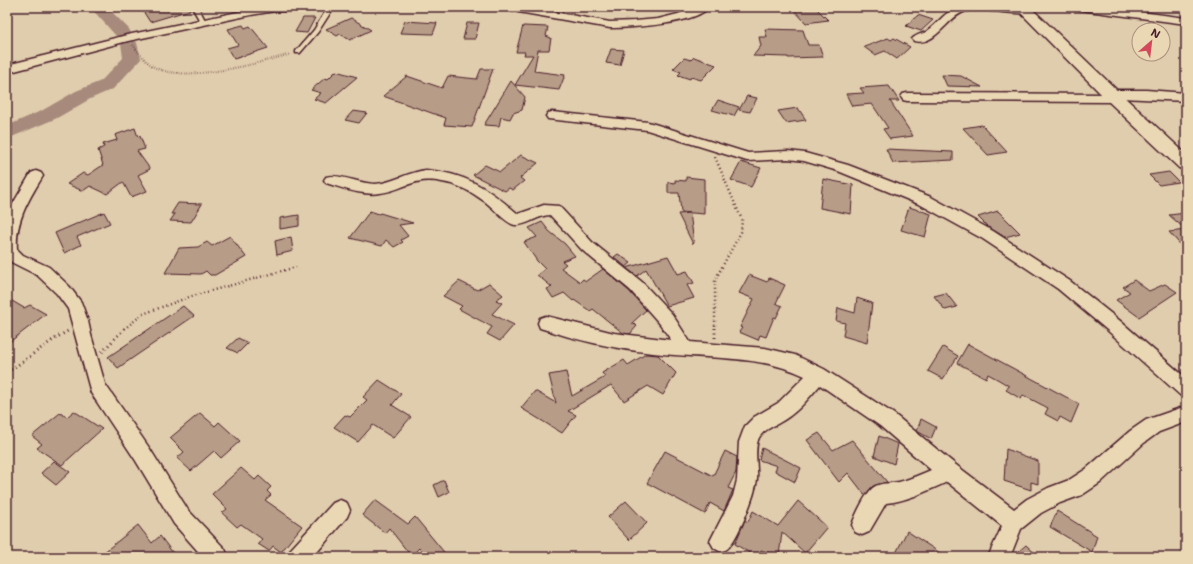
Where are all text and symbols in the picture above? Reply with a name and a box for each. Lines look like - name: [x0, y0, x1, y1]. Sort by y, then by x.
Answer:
- north arrow: [1131, 22, 1171, 62]
- text: N: [1148, 25, 1163, 42]

